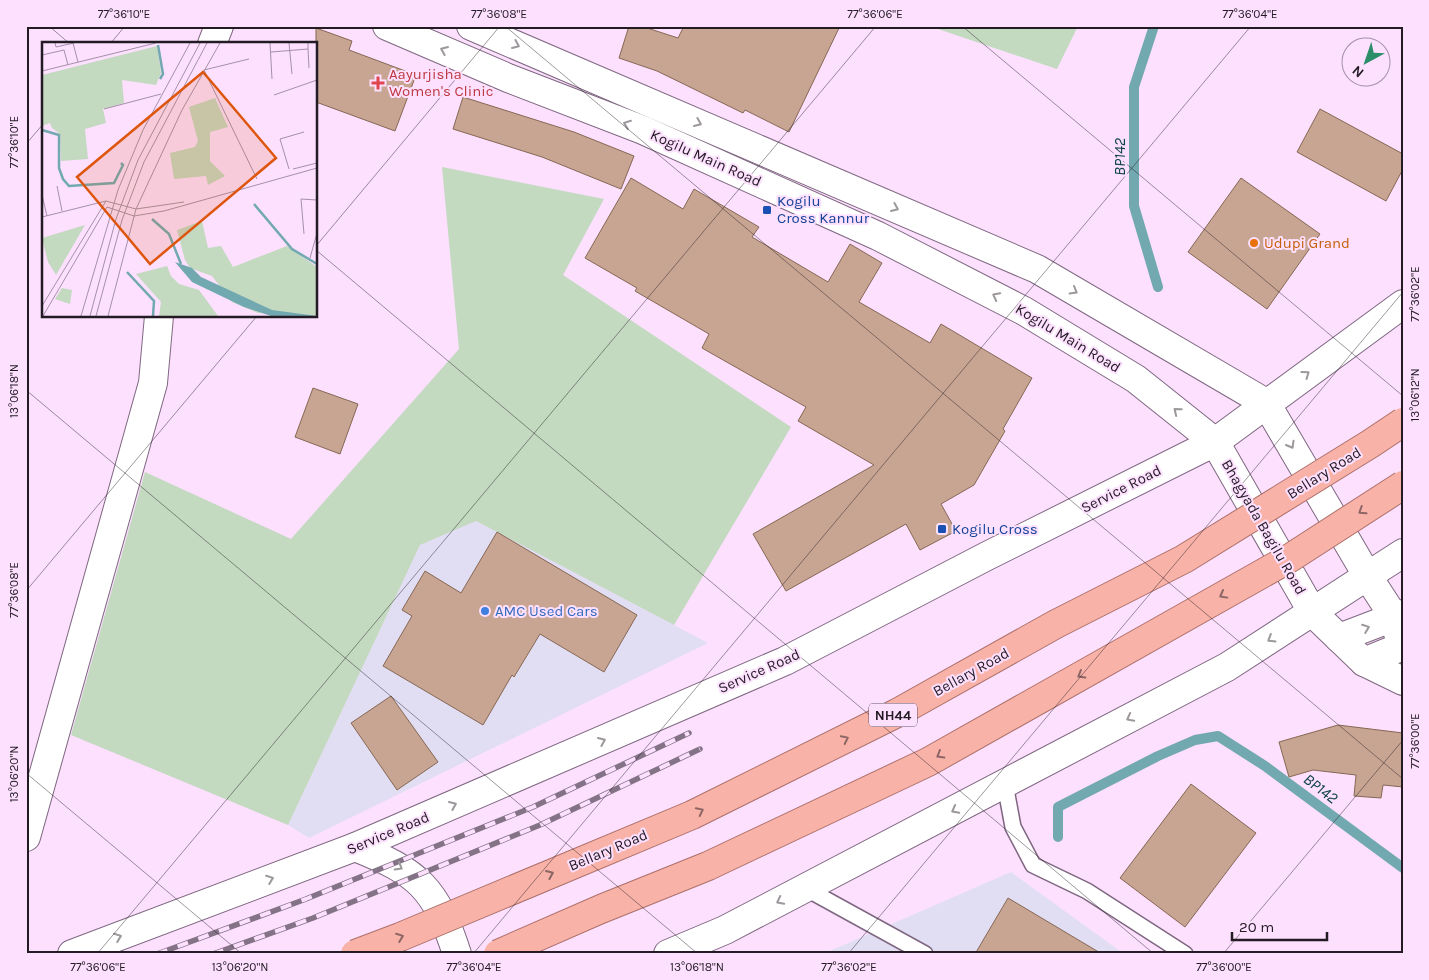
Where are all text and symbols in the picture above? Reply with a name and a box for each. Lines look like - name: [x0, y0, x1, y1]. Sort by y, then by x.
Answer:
- text: 77°36'10"E: [98, 7, 150, 21]
- text: 77°36'08"E: [471, 7, 527, 21]
- text: 77°36'06"E: [847, 7, 903, 21]
- text: 77°36'04"E: [1222, 7, 1278, 21]
- north arrow: [1342, 38, 1392, 88]
- one-way arrow: [511, 39, 520, 50]
- inset map: [42, 42, 318, 318]
- one-way arrow: [440, 46, 449, 57]
- text: N: [1349, 62, 1367, 81]
- place label: Aayurjisha Women's Clinic: [389, 65, 494, 100]
- marker: Aayurjisha Women's Clinic: [371, 76, 385, 90]
- text: 77°36'10"E: [7, 116, 21, 168]
- one-way arrow: [693, 117, 702, 127]
- one-way arrow: [623, 120, 632, 130]
- street label: Kogilu Main Road: [648, 125, 764, 191]
- water label: BP142: [1110, 137, 1129, 176]
- place label: Kogilu Cross Kannur: [777, 192, 870, 227]
- one-way arrow: [890, 201, 899, 212]
- marker: Kogilu Cross Kannur: [761, 204, 773, 216]
- place label: Udupi Grand: [1264, 234, 1350, 252]
- marker: Udupi Grand: [1248, 237, 1260, 249]
- text: 77°36'02"E: [1408, 266, 1422, 322]
- one-way arrow: [1069, 285, 1078, 295]
- one-way arrow: [992, 292, 1001, 302]
- street label: Kogilu Main Road: [1012, 299, 1124, 377]
- text: 13°06'18"N: [7, 364, 21, 418]
- text: 13°06'12"N: [1408, 368, 1422, 422]
- one-way arrow: [1300, 372, 1309, 380]
- one-way arrow: [1174, 409, 1183, 417]
- one-way arrow: [1285, 440, 1295, 449]
- street label: Bellary Road: [1284, 443, 1364, 503]
- street label: Bhagyada Bagilu Road: [1218, 456, 1310, 598]
- street label: Service Road: [1078, 461, 1164, 517]
- one-way arrow: [1358, 505, 1367, 515]
- place label: Kogilu Cross: [952, 520, 1038, 538]
- marker: Kogilu Cross: [936, 523, 948, 535]
- text: 77°36'08"E: [7, 562, 21, 618]
- one-way arrow: [1219, 589, 1228, 599]
- place label: AMC Used Cars: [495, 602, 598, 620]
- marker: AMC Used Cars: [479, 605, 491, 617]
- one-way arrow: [1362, 623, 1370, 633]
- one-way arrow: [1268, 633, 1277, 642]
- street label: Bellary Road: [930, 644, 1012, 700]
- street label: Service Road: [715, 645, 803, 697]
- one-way arrow: [1078, 669, 1087, 679]
- road number: NH44: [869, 704, 917, 726]
- one-way arrow: [1127, 712, 1136, 722]
- text: 77°36'00"E: [1408, 713, 1422, 769]
- one-way arrow: [840, 735, 849, 745]
- one-way arrow: [597, 736, 606, 747]
- text: 13°06'20"N: [7, 746, 21, 802]
- one-way arrow: [936, 749, 945, 759]
- water label: BP142: [1300, 769, 1342, 808]
- one-way arrow: [448, 801, 456, 811]
- one-way arrow: [952, 804, 961, 814]
- one-way arrow: [695, 807, 704, 817]
- street label: Service Road: [344, 808, 432, 858]
- street label: Bellary Road: [566, 825, 650, 875]
- one-way arrow: [393, 861, 402, 871]
- one-way arrow: [545, 870, 554, 880]
- one-way arrow: [265, 875, 273, 885]
- one-way arrow: [777, 895, 786, 905]
- scale bar: [1232, 910, 1326, 942]
- text: 20 m: [1239, 918, 1274, 936]
- one-way arrow: [113, 932, 121, 942]
- one-way arrow: [395, 932, 404, 943]
- text: 77°36'06"E: [70, 960, 126, 974]
- text: 13°06'20"N: [212, 960, 268, 974]
- text: 77°36'04"E: [446, 960, 502, 974]
- text: 13°06'18"N: [670, 960, 724, 974]
- text: 77°36'02"E: [821, 960, 877, 974]
- text: 77°36'00"E: [1196, 960, 1252, 974]

